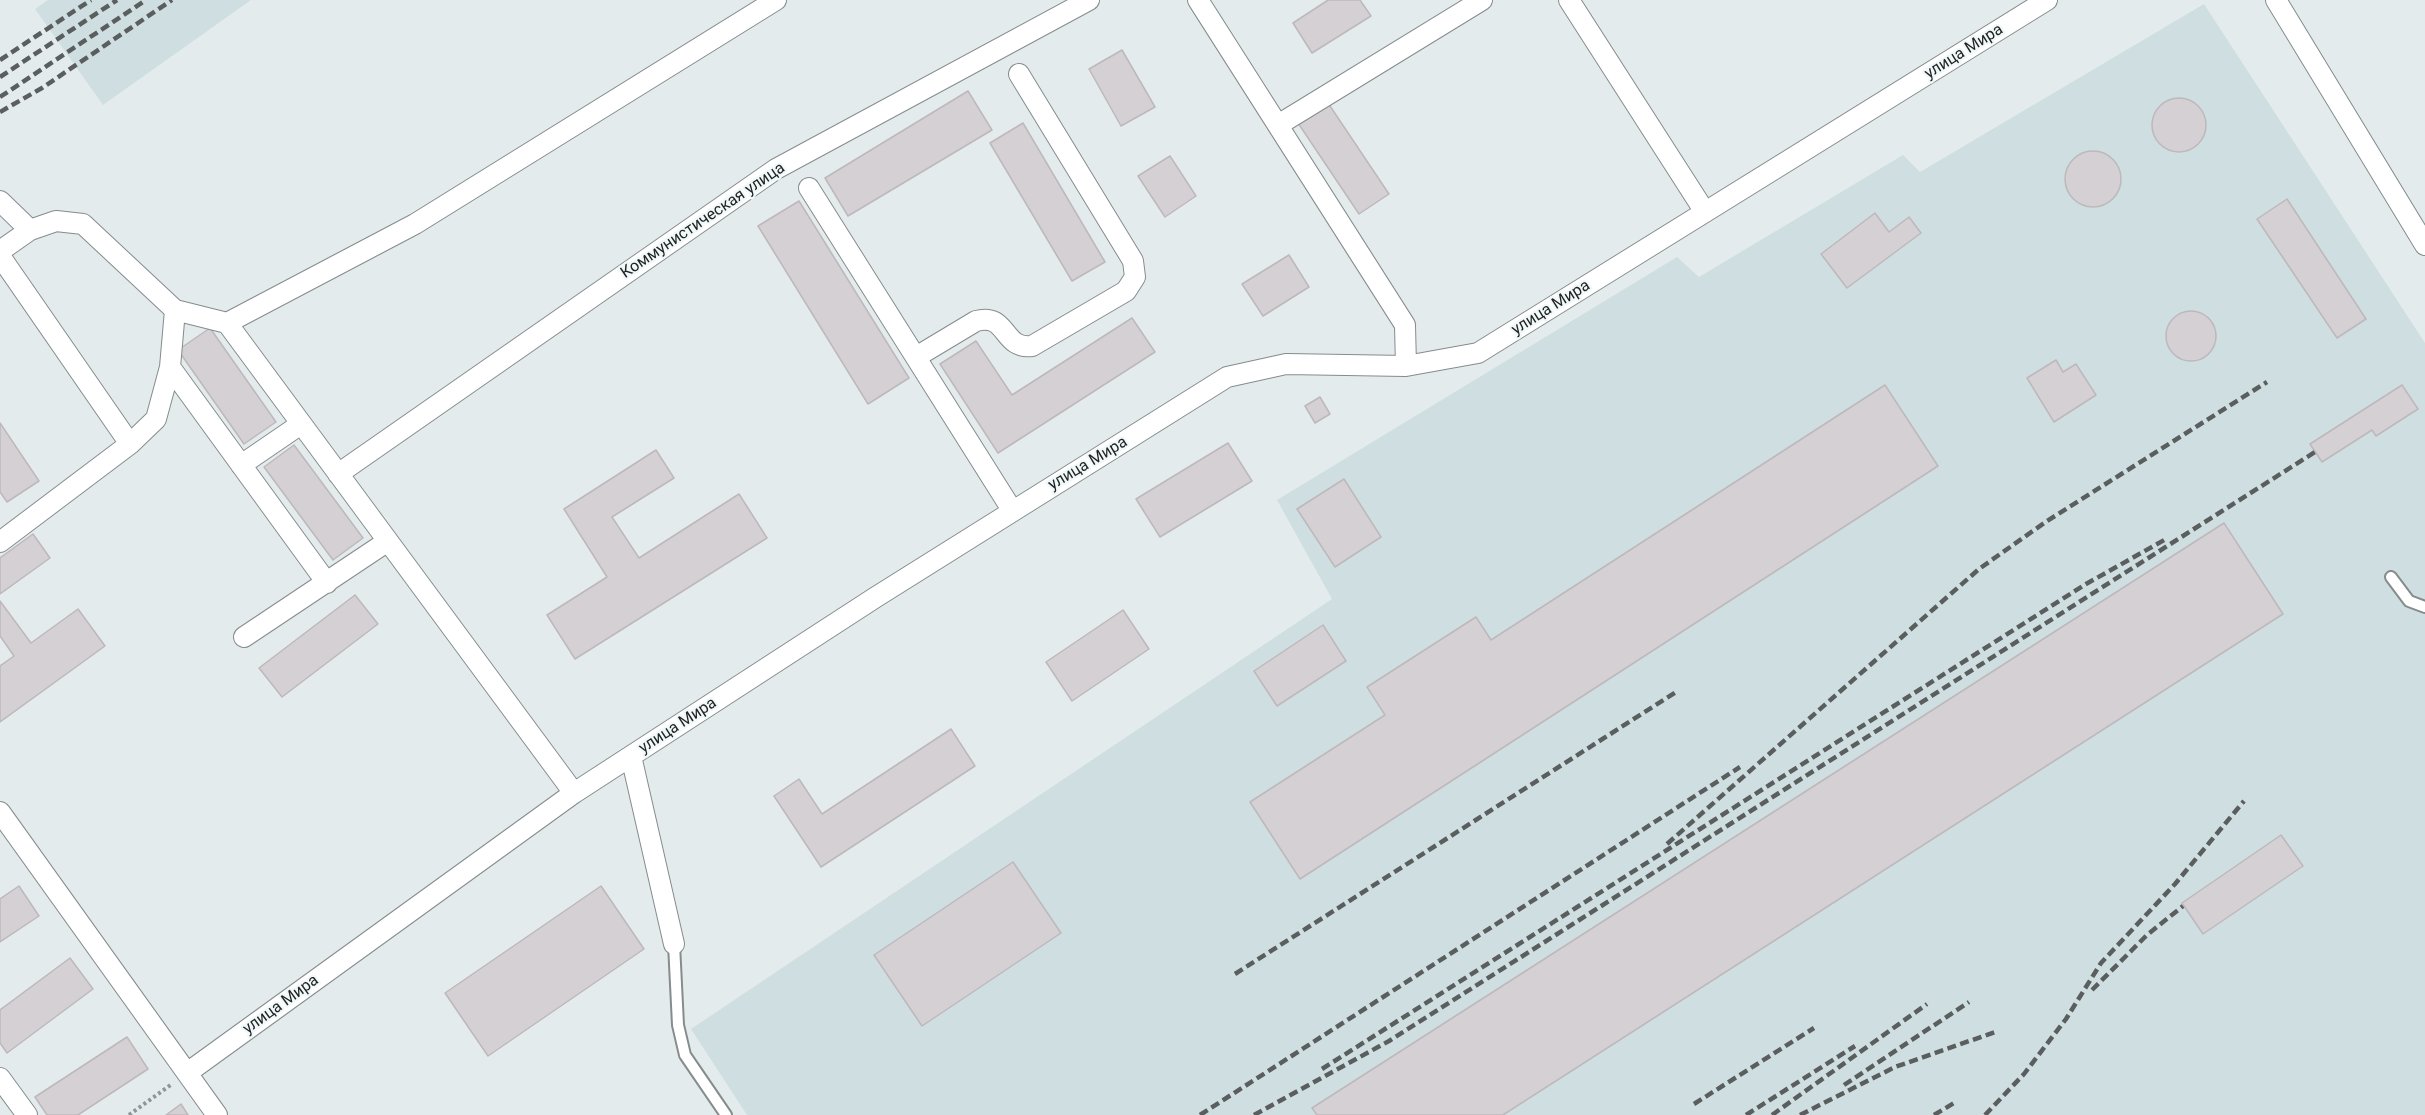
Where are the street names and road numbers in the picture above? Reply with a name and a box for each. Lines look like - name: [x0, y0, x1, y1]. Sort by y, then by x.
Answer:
- street label: улица Мира: [1921, 20, 2007, 84]
- street label: Коммунистическая улица: [617, 159, 789, 283]
- street label: улица Мира: [1508, 276, 1594, 340]
- street label: улица Мира: [1045, 433, 1131, 495]
- street label: улица Мира: [636, 694, 720, 758]
- street label: улица Мира: [239, 971, 323, 1039]

